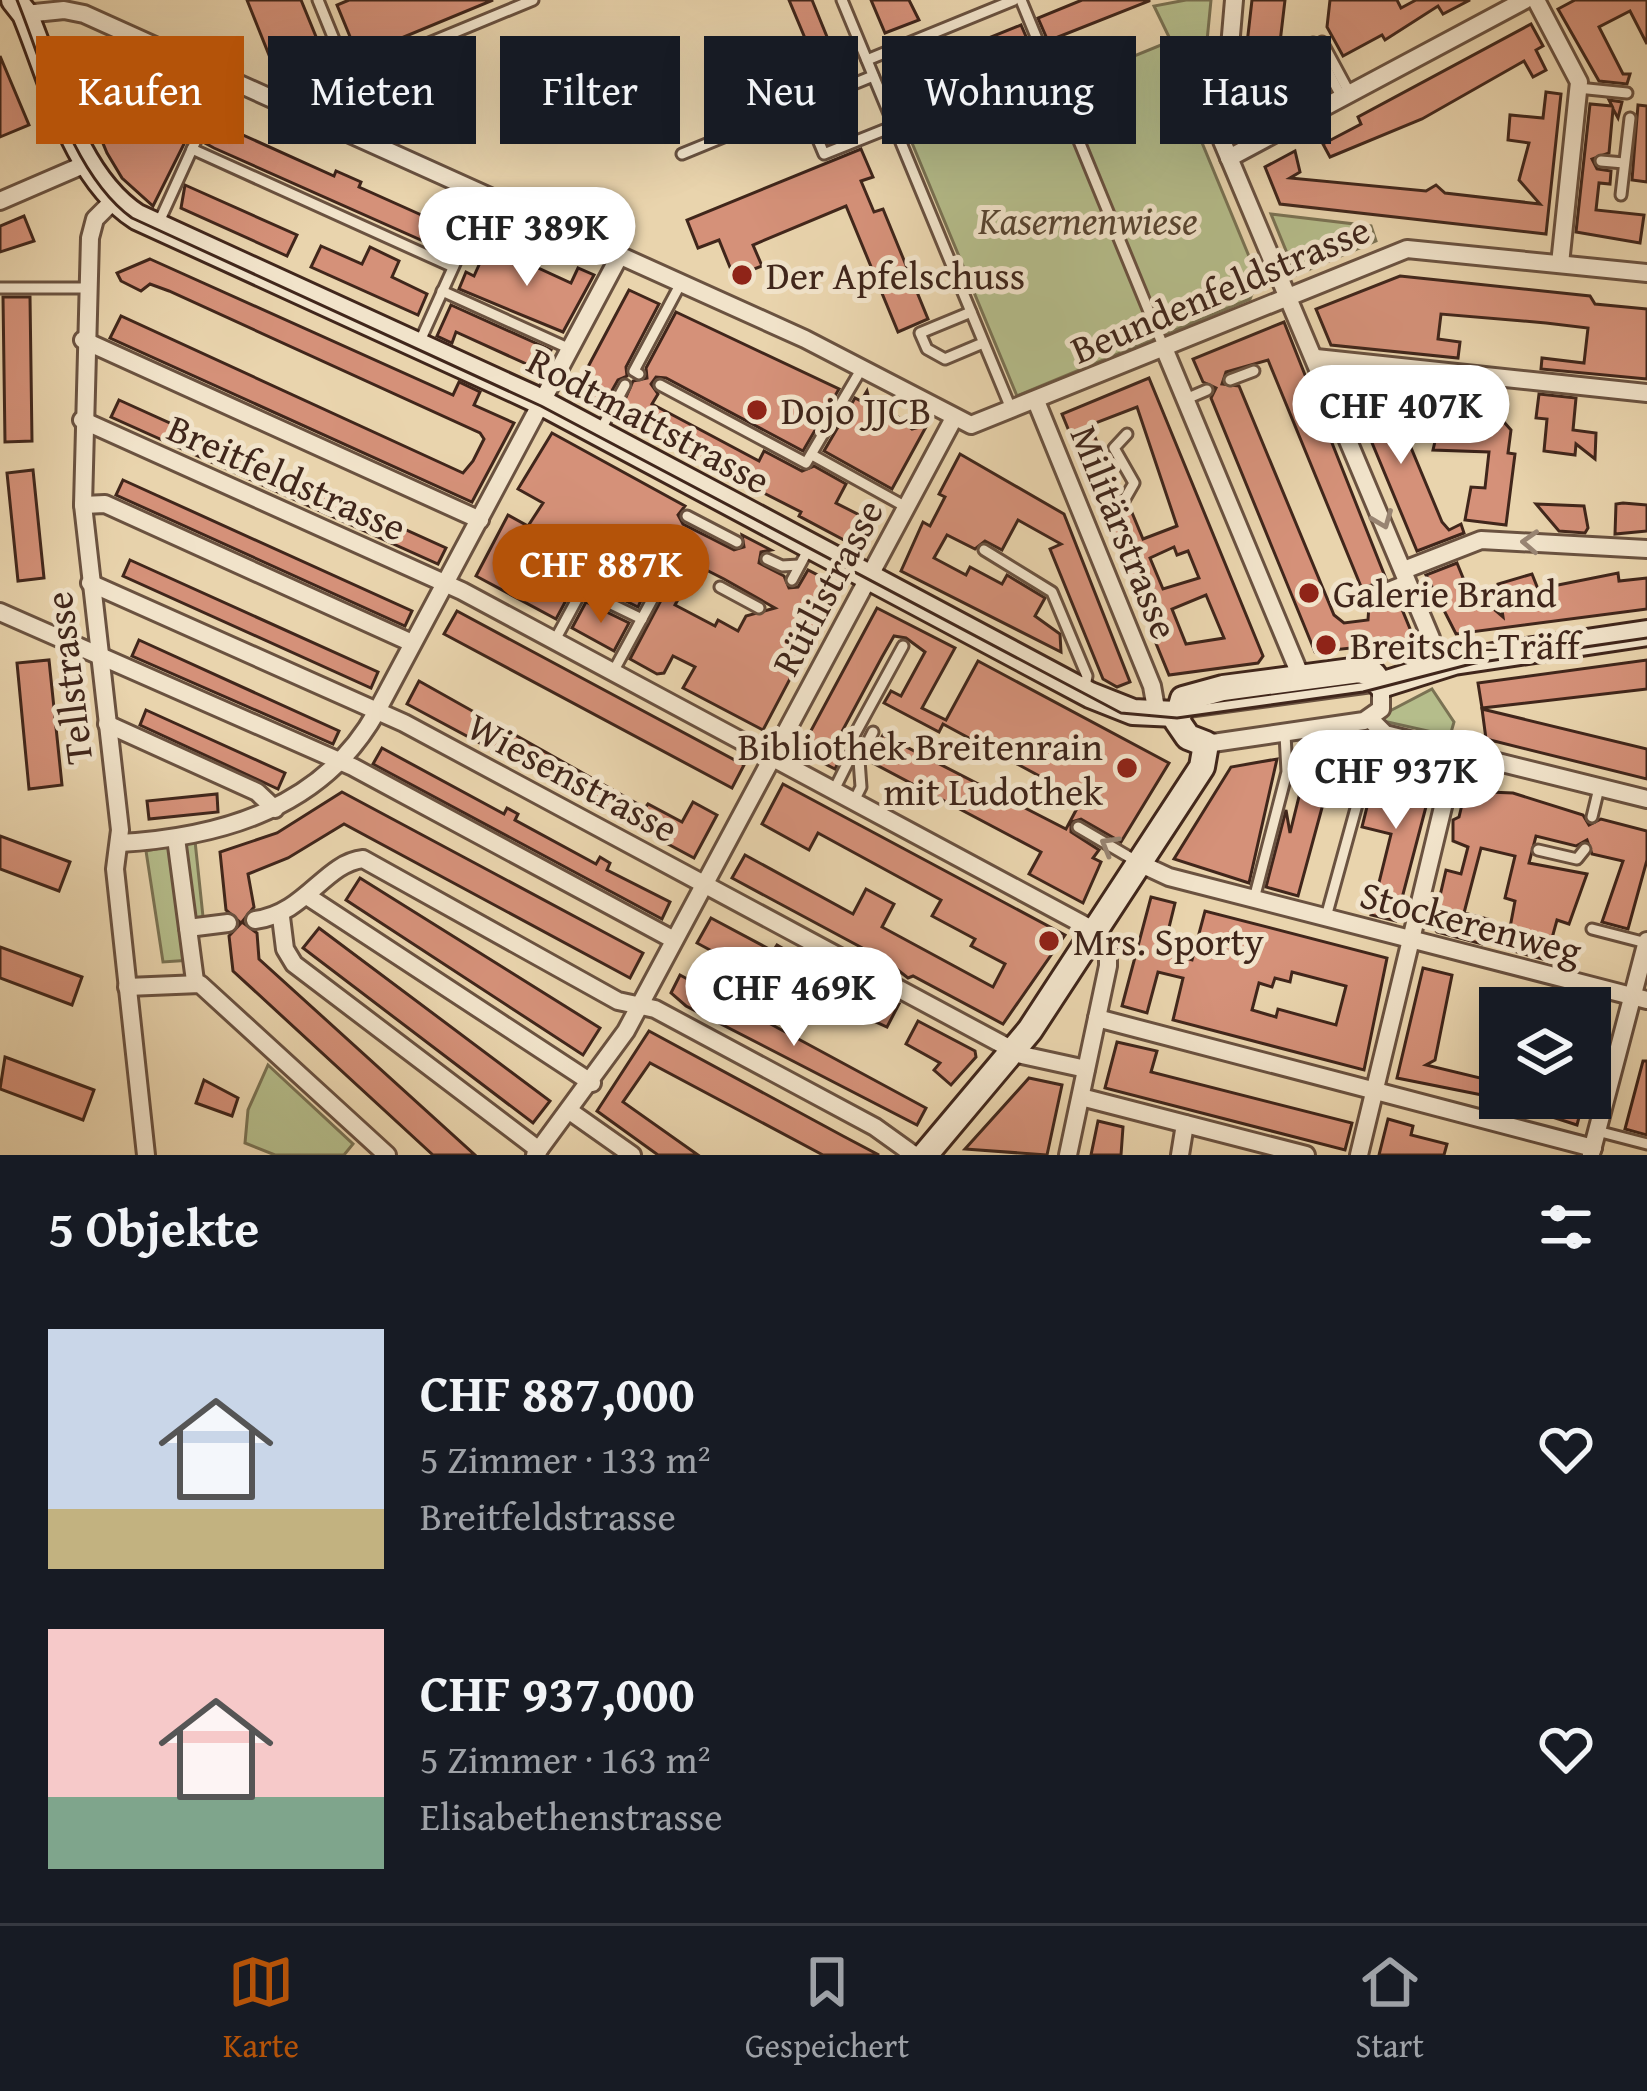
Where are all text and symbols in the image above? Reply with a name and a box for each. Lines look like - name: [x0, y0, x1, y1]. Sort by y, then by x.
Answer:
- chip: Kaufen: [36, 36, 244, 144]
- chip: Mieten: [268, 36, 476, 144]
- chip: Filter: [500, 36, 680, 144]
- chip: Neu: [704, 36, 858, 144]
- chip: Wohnung: [882, 36, 1136, 144]
- chip: Haus: [1160, 36, 1331, 144]
- pin: CHF 389K: [403, 187, 651, 289]
- park label: Kasernenwiese: [977, 191, 1198, 248]
- text: CHF 389K: [445, 197, 609, 254]
- street label: Beundenfeldstrasse: [1062, 200, 1378, 377]
- place label: Der Apfelschuss: [766, 246, 1025, 303]
- marker: Der Apfelschuss: [729, 262, 755, 288]
- street label: Rodtmattstrasse: [518, 332, 781, 507]
- pin: CHF 407K: [1277, 365, 1525, 467]
- text: CHF 407K: [1319, 375, 1483, 432]
- place label: Dojo JJCB: [781, 381, 931, 438]
- marker: Dojo JJCB: [744, 397, 770, 423]
- street label: Breitfeldstrasse: [159, 398, 416, 555]
- street label: Militärstrasse: [1057, 416, 1194, 647]
- street label: Rütlistrasse: [756, 489, 897, 685]
- one-way arrow: [1369, 508, 1393, 529]
- pin: CHF 887K: [477, 524, 725, 626]
- one-way arrow: [1520, 529, 1539, 555]
- text: CHF 887K: [519, 534, 683, 591]
- place label: Galerie Brand: [1333, 564, 1557, 621]
- marker: Galerie Brand: [1296, 580, 1322, 606]
- street label: Tellstrasse: [29, 589, 106, 767]
- place label: Breitsch-Träff: [1350, 616, 1583, 673]
- marker: Breitsch-Träff: [1313, 632, 1339, 658]
- street label: Wiesenstrasse: [458, 697, 688, 856]
- place label: Bibliothek Breitenrain mit Ludothek: [738, 717, 1103, 819]
- pin: CHF 937K: [1272, 730, 1520, 832]
- text: CHF 937K: [1314, 740, 1478, 797]
- marker: Bibliothek Breitenrain mit Ludothek: [1114, 755, 1140, 781]
- one-way arrow: [1100, 837, 1122, 860]
- street label: Stockerenweg: [1354, 865, 1589, 979]
- place label: Mrs. Sporty: [1073, 912, 1264, 969]
- marker: Mrs. Sporty: [1036, 928, 1062, 954]
- pin: CHF 469K: [670, 947, 918, 1049]
- text: CHF 469K: [712, 957, 876, 1014]
- map controls: [1479, 987, 1611, 1119]
- button: layers: [1479, 987, 1611, 1119]
- text: 5 Objekte: [48, 1190, 259, 1265]
- icon: filters: [1533, 1194, 1599, 1260]
- text: CHF 887,000: [420, 1355, 695, 1430]
- icon: home: [144, 1377, 288, 1521]
- icon: heart: [1533, 1416, 1599, 1482]
- text: 5 Zimmer · 133 m²: [420, 1430, 711, 1487]
- text: Breitfeldstrasse: [420, 1487, 676, 1544]
- text: CHF 937,000: [420, 1655, 695, 1730]
- icon: home: [144, 1677, 288, 1821]
- icon: heart: [1533, 1716, 1599, 1782]
- text: 5 Zimmer · 163 m²: [420, 1730, 711, 1787]
- text: Elisabethenstrasse: [420, 1787, 723, 1844]
- tab: Karte: [223, 1949, 299, 2069]
- tab: Gespeichert: [745, 1949, 909, 2069]
- tab: Start: [1355, 1949, 1424, 2069]

